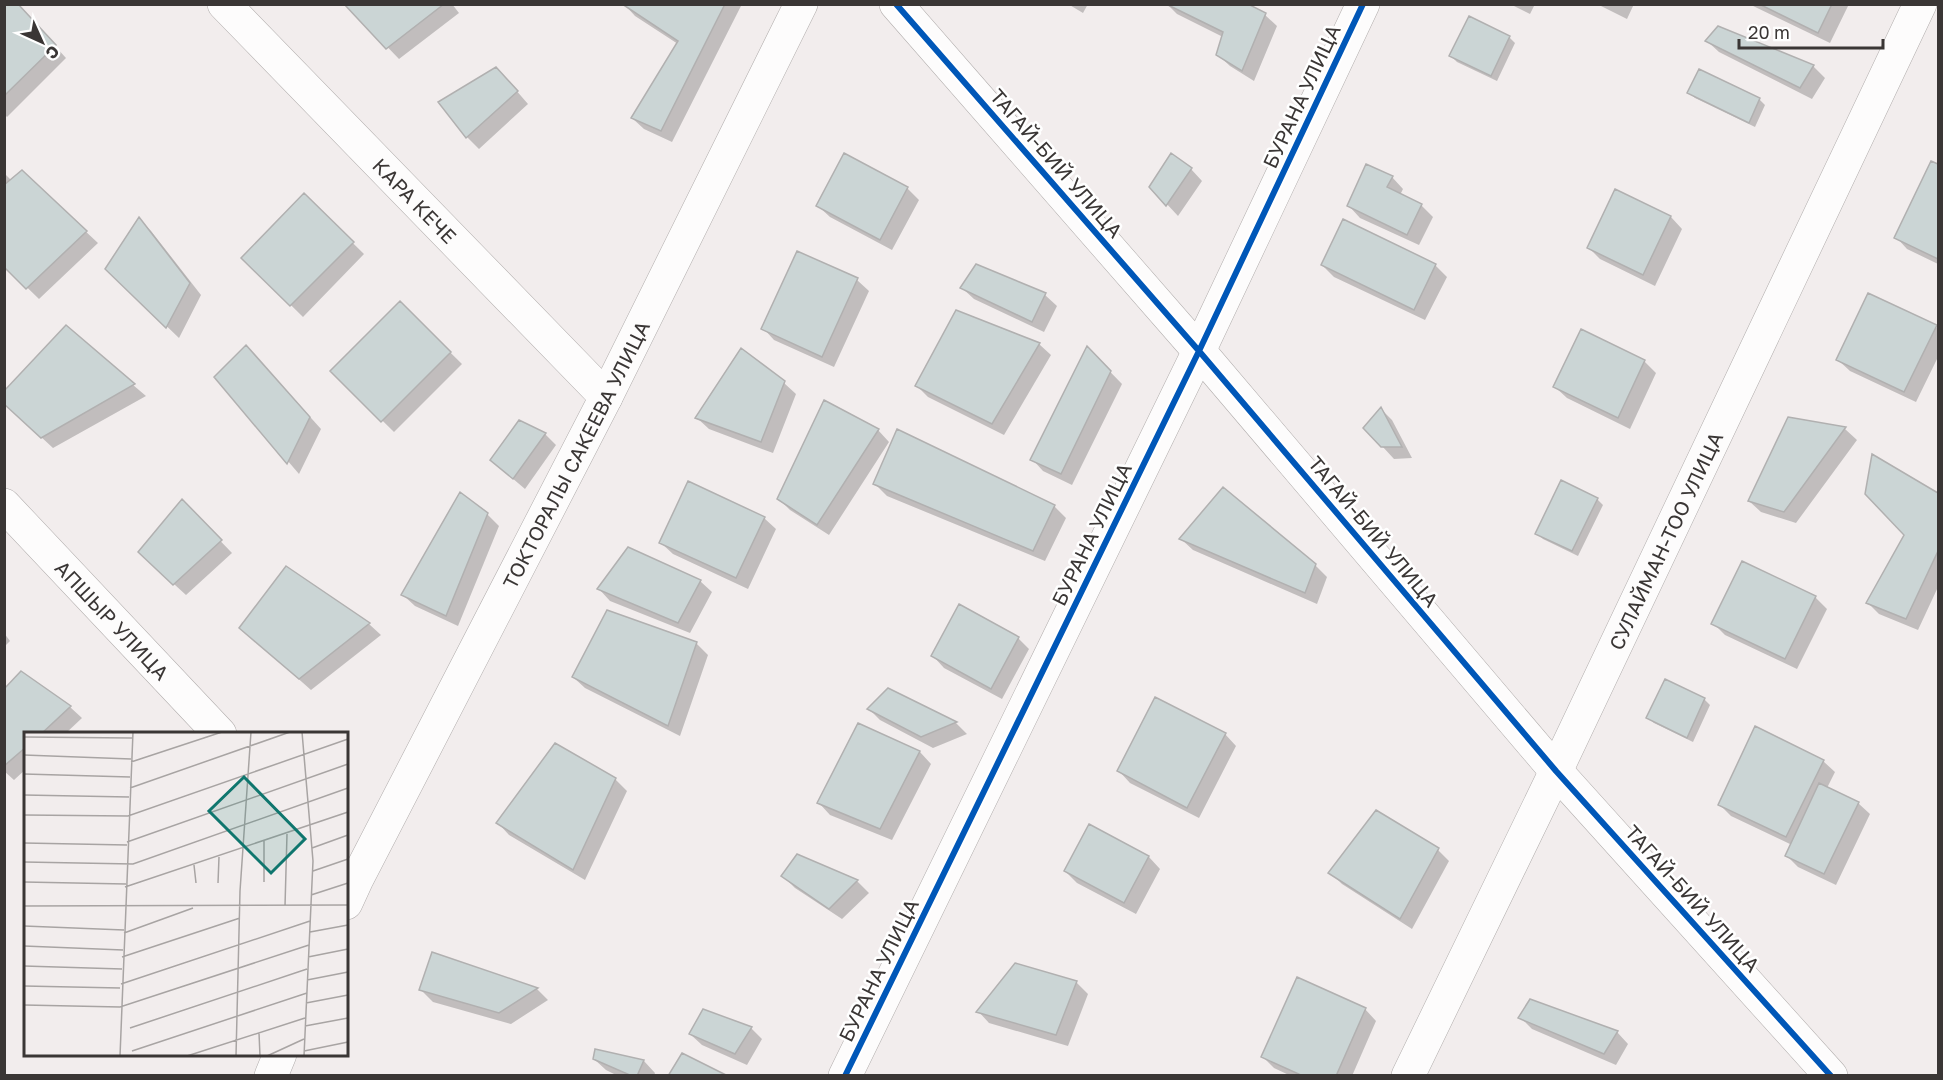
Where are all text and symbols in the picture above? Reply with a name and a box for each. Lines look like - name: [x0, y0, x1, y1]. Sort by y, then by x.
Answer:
- north arrow: [12, 12, 72, 72]
- scale bar: [1739, 12, 1883, 50]
- street label: БУРАНА УЛИЦА: [1257, 20, 1345, 172]
- text: 20 m: [1748, 21, 1790, 43]
- text: С: [42, 42, 64, 64]
- street label: ТАГАЙ-БИЙ УЛИЦА: [986, 84, 1128, 242]
- street label: КАРА КЕЧЕ: [368, 153, 462, 248]
- street label: ТОКТОРАЛЫ САКЕЕВА УЛИЦА: [497, 317, 654, 592]
- street label: СУЛАЙМАН-ТОО УЛИЦА: [1603, 428, 1727, 654]
- street label: ТАГАЙ-БИЙ УЛИЦА: [1304, 451, 1444, 611]
- street label: БУРАНА УЛИЦА: [1046, 459, 1136, 609]
- street label: АПШЫР УЛИЦА: [51, 555, 174, 684]
- inset map: [24, 732, 348, 1056]
- street label: ТАГАЙ-БИЙ УЛИЦА: [1621, 820, 1765, 976]
- street label: БУРАНА УЛИЦА: [833, 895, 923, 1045]

